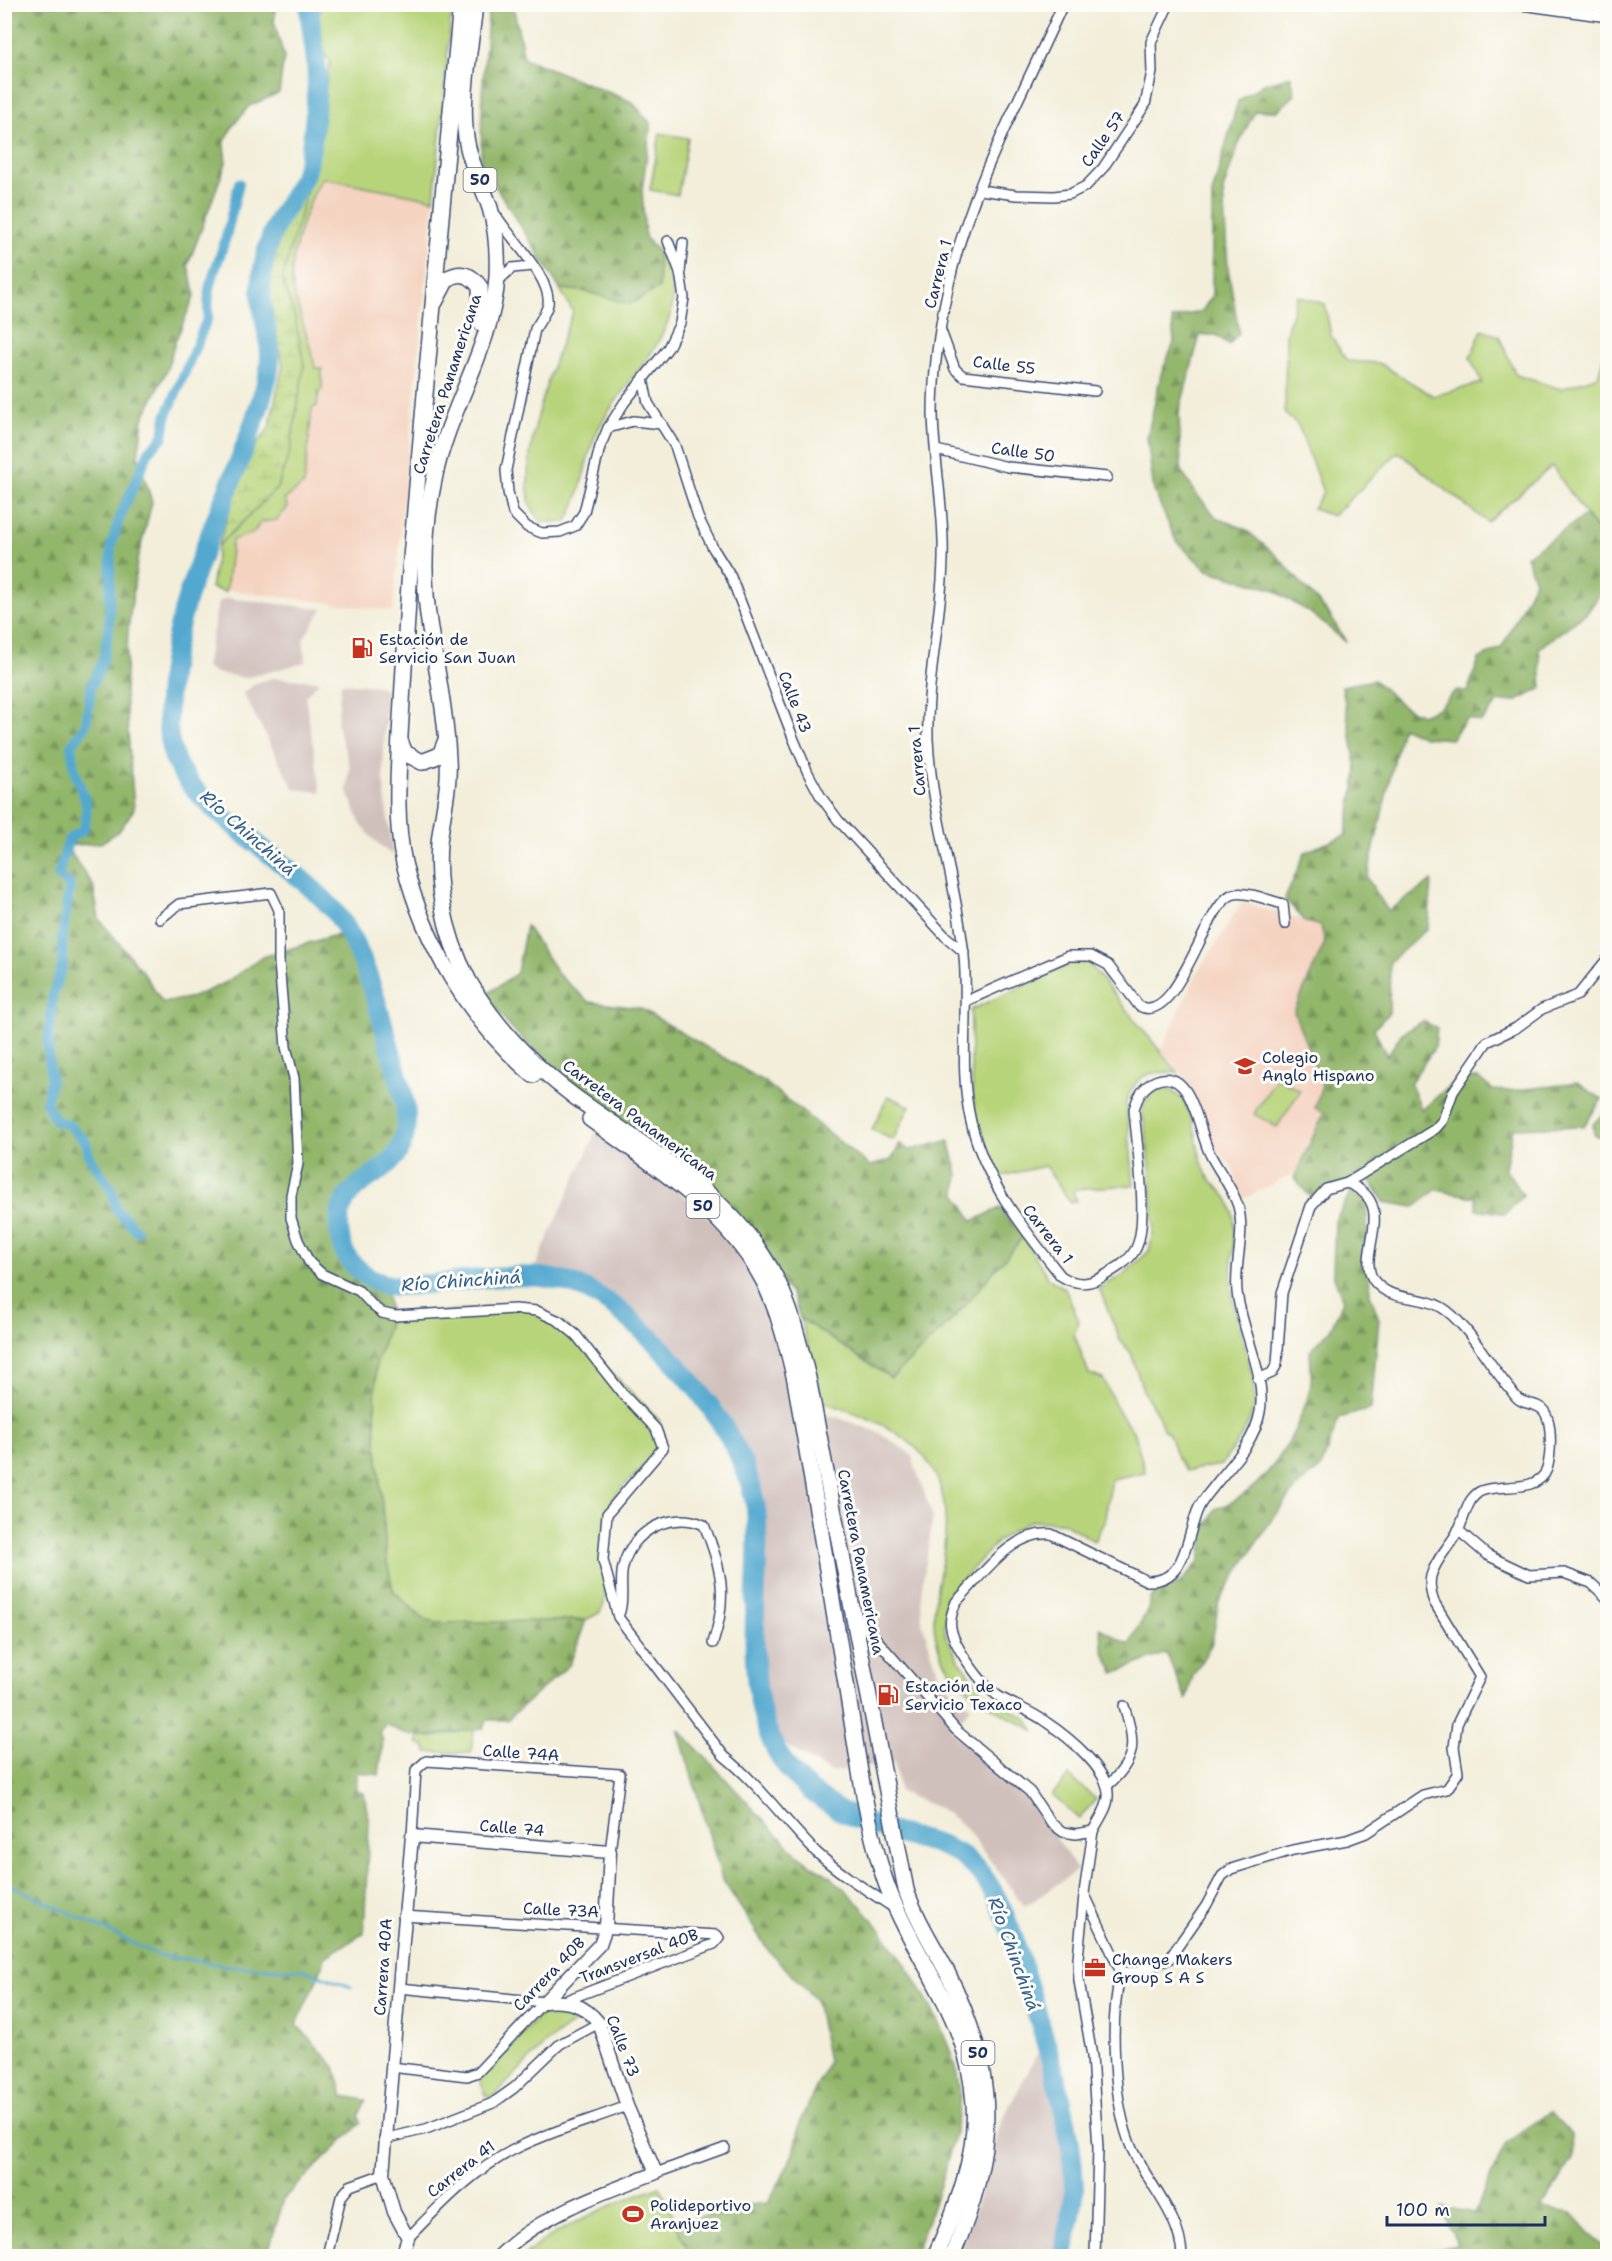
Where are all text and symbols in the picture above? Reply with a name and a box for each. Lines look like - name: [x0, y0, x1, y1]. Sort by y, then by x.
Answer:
- street label: Calle 57: [1076, 107, 1130, 171]
- road number: 50: [464, 168, 496, 192]
- street label: Carrera 1: [919, 237, 957, 311]
- street label: Carretera Panamericana: [408, 291, 486, 477]
- street label: Calle 55: [972, 351, 1036, 379]
- street label: Calle 50: [990, 437, 1056, 467]
- place label: Estación de Servicio San Juan: [379, 629, 516, 668]
- fuel station icon: Estación de Servicio San Juan: [350, 636, 374, 660]
- street label: Calle 43: [774, 668, 816, 736]
- street label: Carrera 1: [903, 725, 931, 797]
- water label: Río Chinchiná: [195, 785, 301, 881]
- place label: Colegio Anglo Hispano: [1262, 1047, 1374, 1086]
- school or university icon: Colegio Anglo Hispano: [1233, 1054, 1257, 1078]
- street label: Carretera Panamericana: [558, 1055, 722, 1185]
- road number: 50: [686, 1194, 720, 1218]
- street label: Carrera 1: [1018, 1200, 1078, 1268]
- water label: Río Chinchiná: [400, 1265, 522, 1297]
- street label: Carretera Panamericana: [833, 1468, 889, 1657]
- place label: Estación de Servicio Texaco: [905, 1676, 1022, 1715]
- fuel station icon: Estación de Servicio Texaco: [876, 1683, 900, 1707]
- street label: Calle 74A: [482, 1740, 560, 1766]
- street label: Calle 74: [479, 1815, 545, 1841]
- water label: Río Chinchiná: [982, 1894, 1046, 2014]
- street label: Calle 73A: [522, 1898, 600, 1922]
- street label: Carrera 40A: [369, 1918, 397, 2016]
- street label: Transversal 40B: [577, 1924, 701, 1988]
- street label: Carrera 40B: [508, 1932, 590, 2016]
- place label: Change Makers Group S A S: [1112, 1949, 1233, 1988]
- office icon: Change Makers Group S A S: [1083, 1956, 1107, 1980]
- street label: Calle 73: [602, 2012, 644, 2080]
- road number: 50: [962, 2041, 994, 2065]
- street label: Carrera 41: [423, 2136, 499, 2202]
- scale bar: [1387, 2189, 1544, 2227]
- place label: Polideportivo Aranjuez: [650, 2195, 751, 2234]
- text: 100 m: [1396, 2198, 1450, 2222]
- sports icon: Polideportivo Aranjuez: [621, 2202, 645, 2226]

